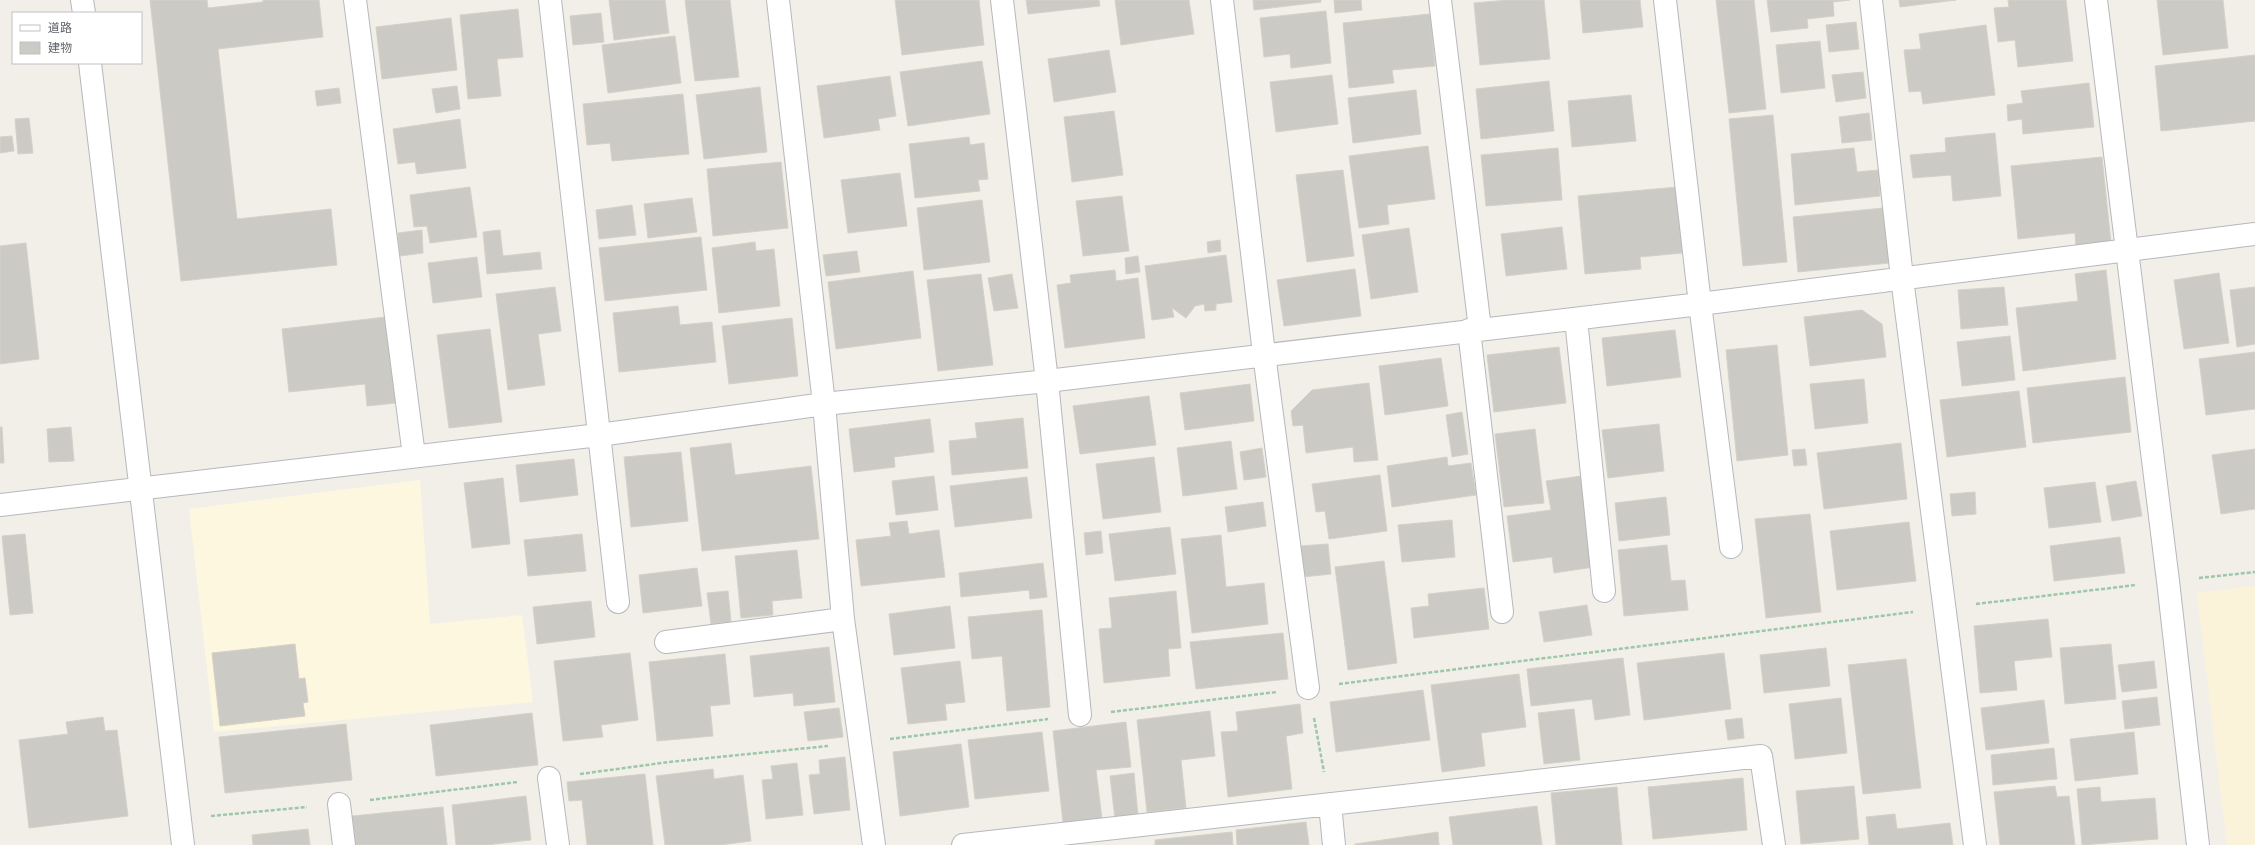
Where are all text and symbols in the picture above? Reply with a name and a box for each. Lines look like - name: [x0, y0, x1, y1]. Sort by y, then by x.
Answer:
- legend: [12, 12, 142, 64]
- text: 道路: [48, 20, 72, 34]
- text: 建物: [48, 40, 72, 54]

